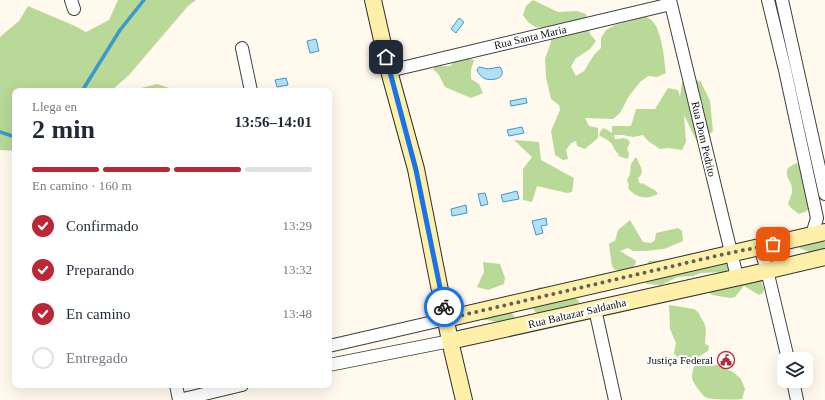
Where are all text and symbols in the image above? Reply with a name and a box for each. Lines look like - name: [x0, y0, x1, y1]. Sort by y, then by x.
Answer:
- street label: Rua Santa Maria: [493, 23, 567, 51]
- pin: [369, 40, 403, 74]
- icon: home: [375, 46, 397, 68]
- text: Llega en: [32, 99, 77, 114]
- street label: Rua Dom Pedrito: [689, 100, 719, 178]
- text: 13:56–14:01: [235, 114, 312, 130]
- text: 2 min: [32, 115, 95, 144]
- text: En camino · 160 m: [32, 178, 132, 193]
- icon: check: [32, 215, 54, 237]
- text: Confirmado: [66, 218, 139, 234]
- text: 13:29: [282, 218, 312, 233]
- pin: [756, 227, 790, 261]
- icon: bag: [762, 233, 784, 255]
- icon: check: [32, 259, 54, 281]
- text: Preparando: [66, 262, 134, 278]
- text: 13:32: [282, 262, 312, 277]
- courier: [424, 287, 464, 327]
- icon: bike: [433, 296, 455, 318]
- street label: Rua Baltazar Saldanha: [527, 296, 627, 330]
- icon: check: [32, 303, 54, 325]
- text: En camino: [66, 306, 131, 322]
- text: 13:48: [282, 306, 312, 321]
- text: Entregado: [66, 350, 128, 366]
- public building icon: Justiça Federal: [716, 350, 736, 370]
- map controls: [777, 352, 813, 388]
- button: layers: [777, 352, 813, 388]
- place label: Justiça Federal: [647, 354, 713, 366]

